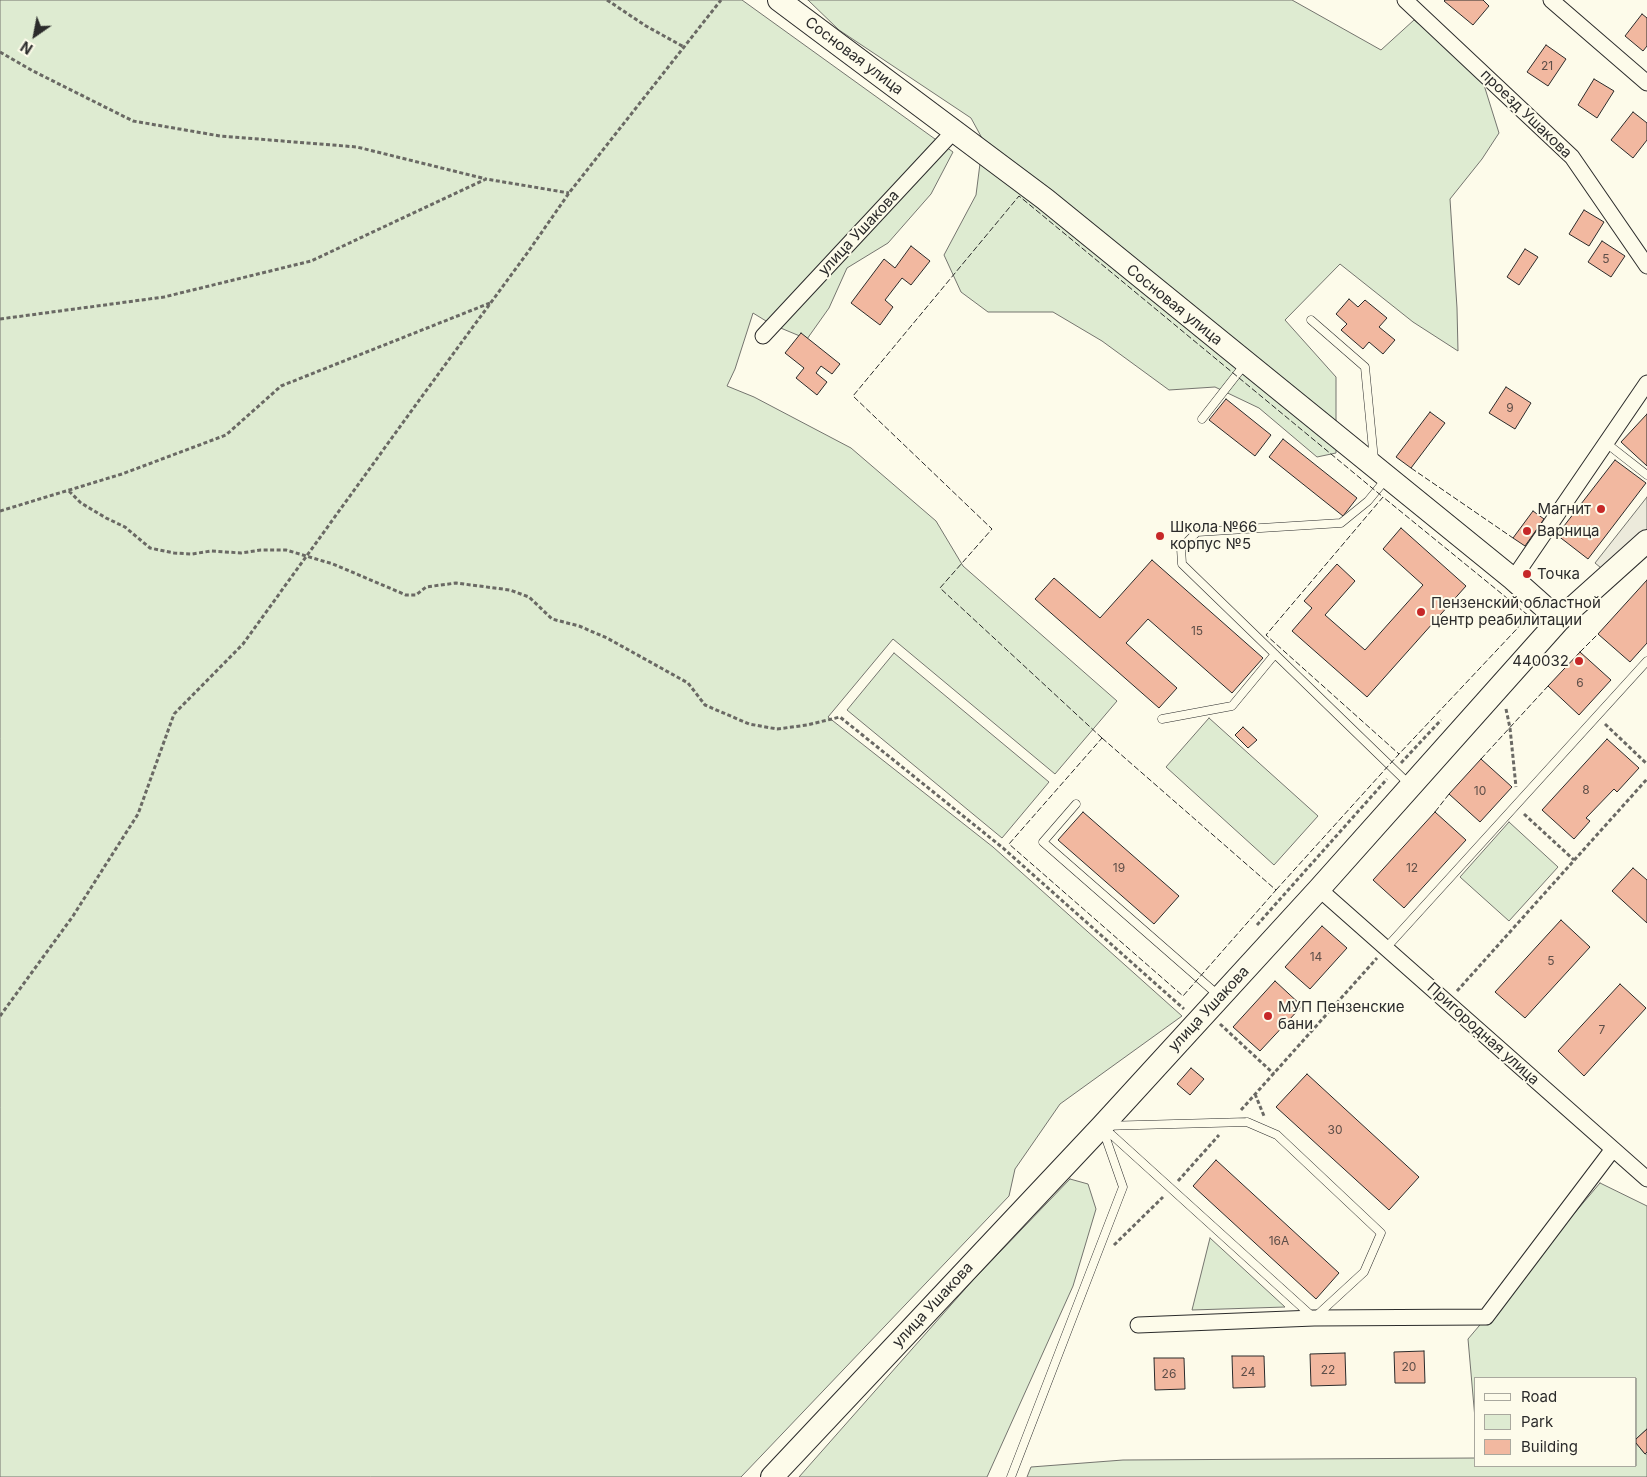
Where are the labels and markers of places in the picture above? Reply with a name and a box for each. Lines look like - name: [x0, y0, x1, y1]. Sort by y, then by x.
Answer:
- place label: Магнит: [1538, 500, 1591, 518]
- marker: Магнит: [1595, 503, 1607, 515]
- place label: Школа №66 корпус №5: [1170, 518, 1257, 553]
- place label: Варница: [1537, 522, 1600, 540]
- marker: Варница: [1521, 525, 1533, 537]
- marker: Школа №66 корпус №5: [1154, 530, 1166, 542]
- place label: Точка: [1537, 565, 1580, 583]
- marker: Точка: [1521, 568, 1533, 580]
- place label: Пензенский областной центр реабилитации: [1431, 594, 1601, 629]
- marker: Пензенский областной центр реабилитации: [1415, 606, 1427, 618]
- place label: 440032: [1512, 652, 1569, 670]
- marker: 440032: [1573, 655, 1585, 667]
- place label: МУП Пензенские бани: [1278, 998, 1404, 1033]
- marker: МУП Пензенские бани: [1262, 1010, 1274, 1022]

